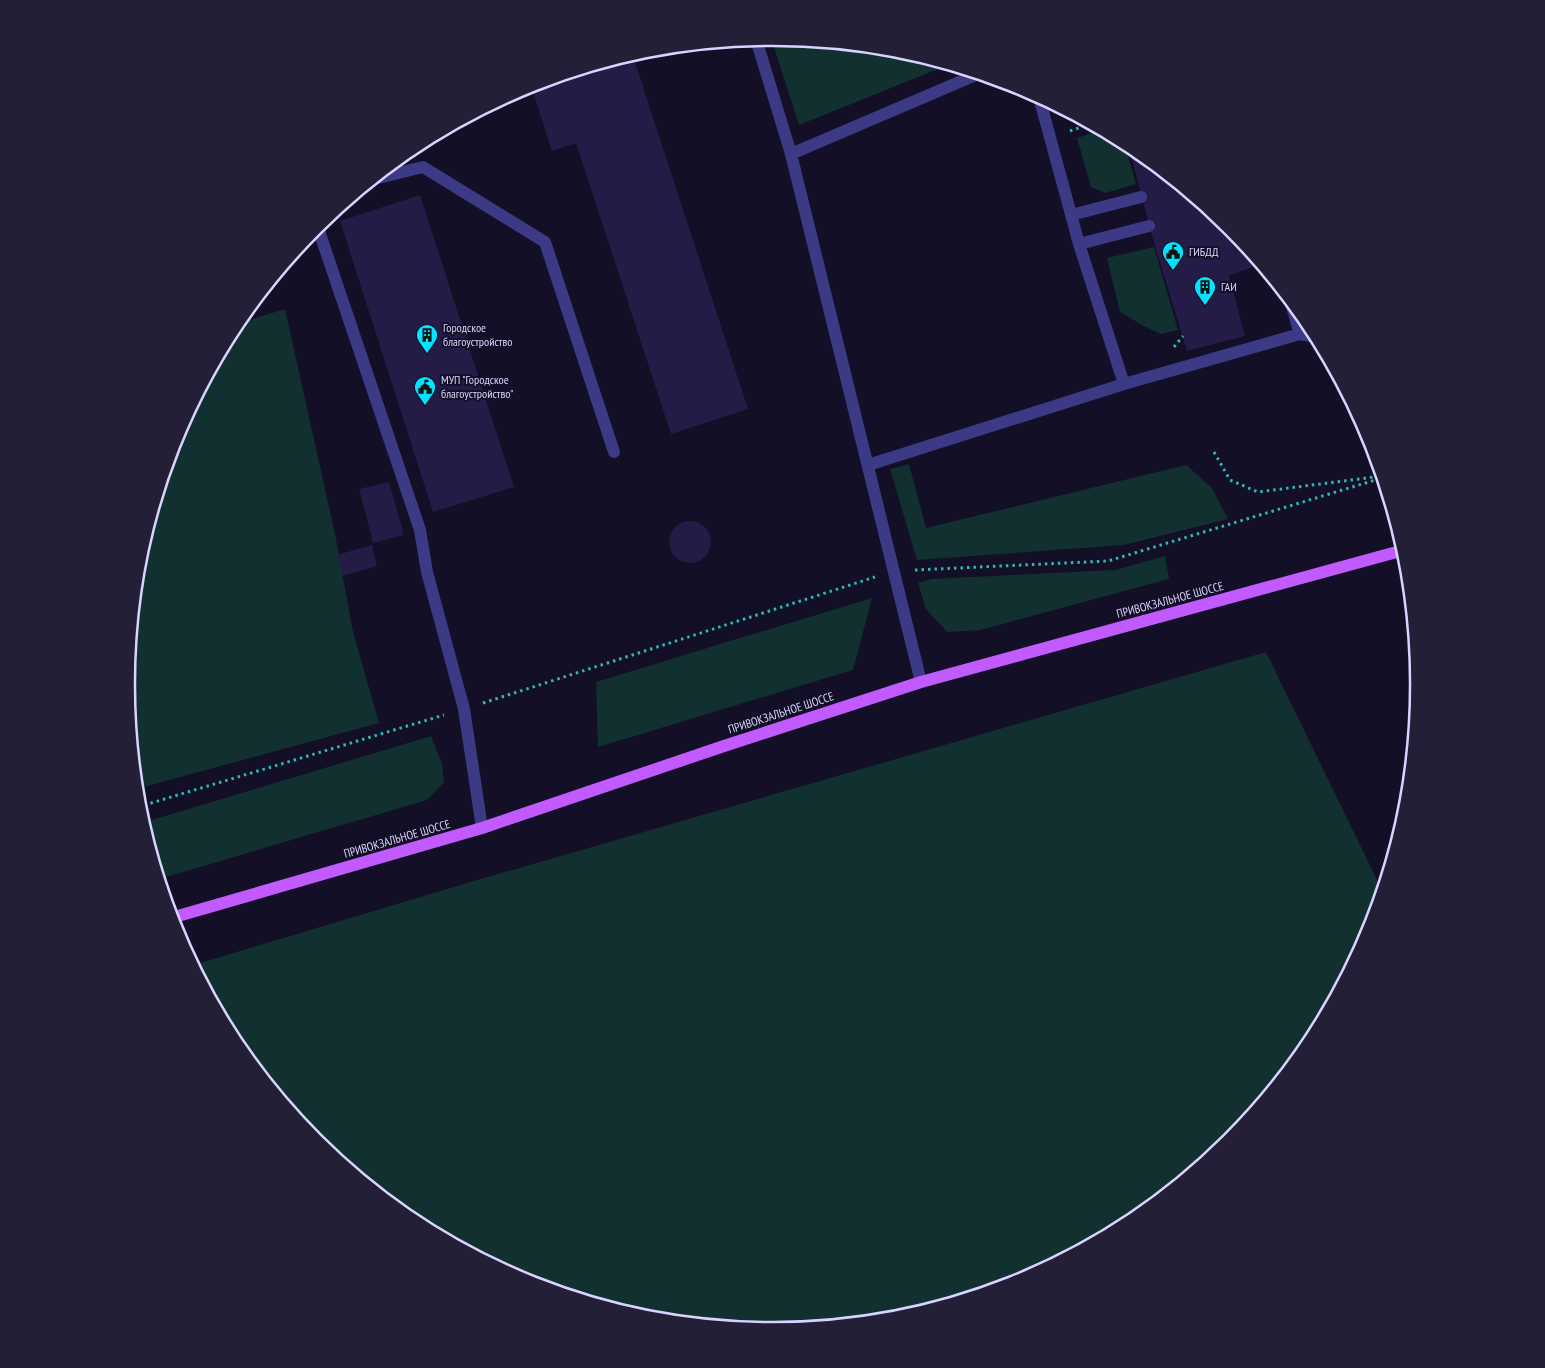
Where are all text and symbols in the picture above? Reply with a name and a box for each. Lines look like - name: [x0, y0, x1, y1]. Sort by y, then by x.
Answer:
- public building icon: ГИБДД: [1161, 240, 1185, 271]
- place label: ГИБДД: [1189, 244, 1219, 259]
- building icon: ГАИ: [1193, 275, 1217, 306]
- place label: ГАИ: [1221, 279, 1237, 294]
- place label: Городское благоустройство: [443, 320, 512, 349]
- building icon: Городское благоустройство: [415, 323, 439, 354]
- place label: МУП "Городское благоустройство": [441, 372, 513, 401]
- public building icon: МУП "Городское благоустройство": [413, 375, 437, 406]
- street label: ПРИВОКЗАЛЬНОЕ ШОССЕ: [1115, 578, 1225, 621]
- street label: ПРИВОКЗАЛЬНОЕ ШОССЕ: [726, 688, 836, 737]
- street label: ПРИВОКЗАЛЬНОЕ ШОССЕ: [342, 816, 452, 861]

